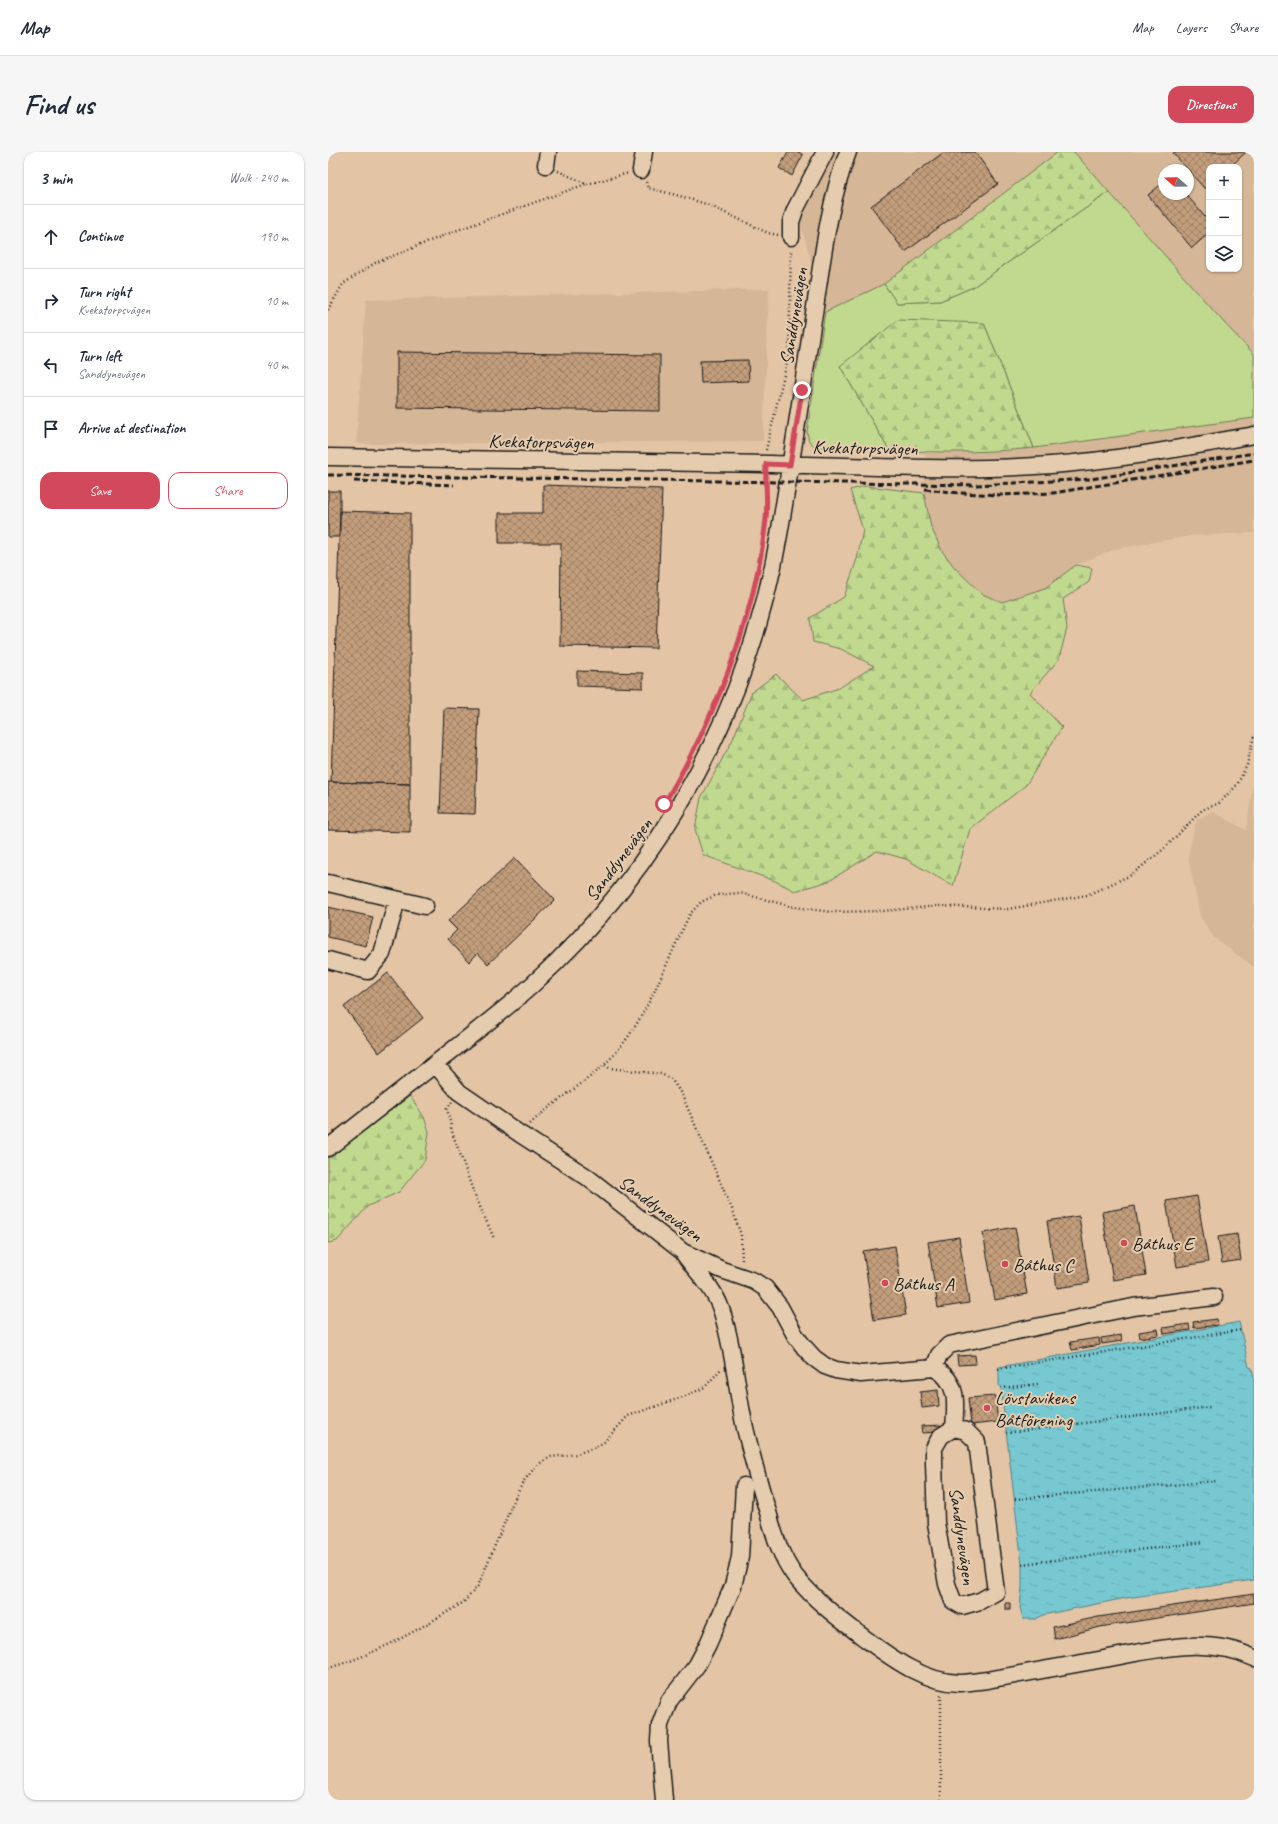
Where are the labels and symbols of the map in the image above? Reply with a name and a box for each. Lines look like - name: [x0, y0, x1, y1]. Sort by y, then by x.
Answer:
- north arrow: [1158, 164, 1194, 200]
- street label: Sanddynevägen: [774, 265, 814, 366]
- route end: [793, 381, 811, 399]
- street label: Kvekatorpsvägen: [488, 429, 594, 455]
- street label: Kvekatorpsvägen: [812, 435, 918, 461]
- route start: [655, 795, 673, 813]
- street label: Sanddynevägen: [580, 813, 658, 906]
- street label: Sanddynevägen: [614, 1170, 708, 1248]
- place label: Båthus E: [1132, 1232, 1196, 1256]
- marker: Båthus E: [1119, 1238, 1129, 1248]
- place label: Båthus C: [1013, 1253, 1075, 1277]
- marker: Båthus C: [1000, 1259, 1010, 1269]
- place label: Båthus A: [893, 1272, 955, 1296]
- marker: Båthus A: [880, 1278, 890, 1288]
- place label: Lövstavikens Båtförening: [995, 1386, 1077, 1432]
- marker: Lövstavikens Båtförening: [982, 1403, 992, 1413]
- street label: Sanddynevägen: [943, 1486, 981, 1587]

